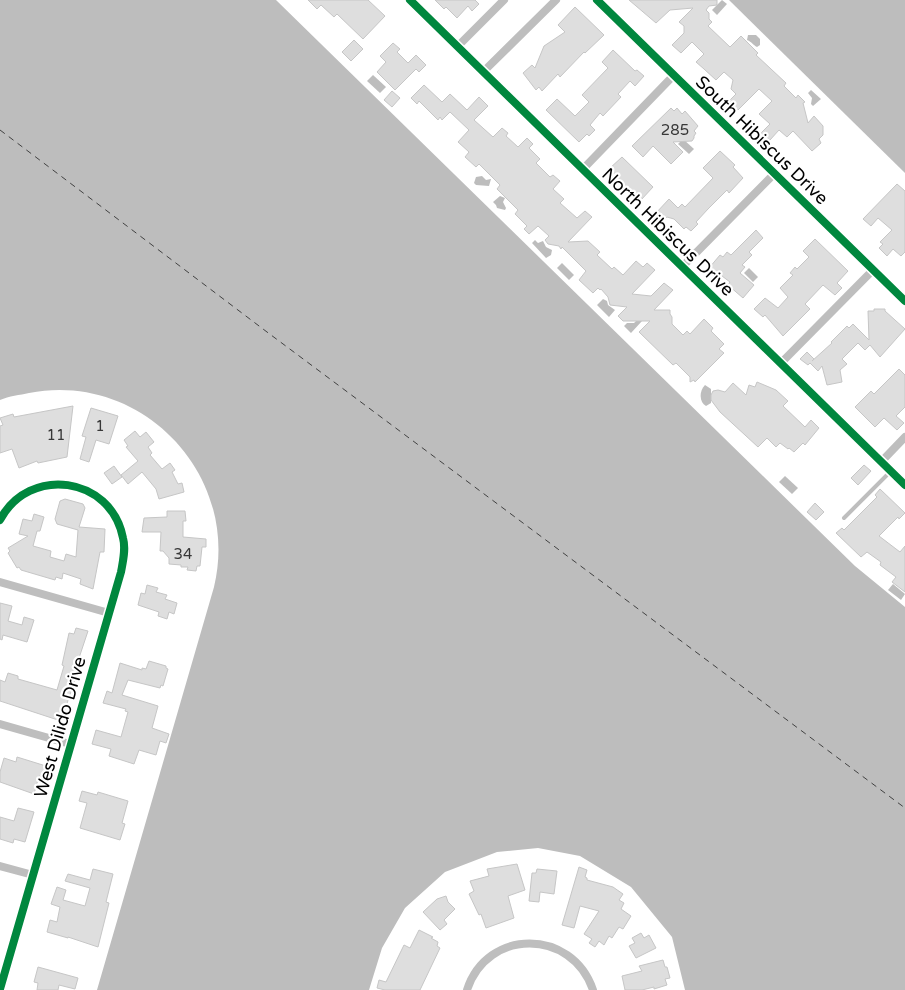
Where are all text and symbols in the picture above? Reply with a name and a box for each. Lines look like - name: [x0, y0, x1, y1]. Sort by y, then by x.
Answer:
- street label: South Hibiscus Drive: [691, 71, 833, 209]
- house number: 285: [661, 121, 689, 139]
- street label: North Hibiscus Drive: [597, 163, 739, 301]
- house number: 1: [95, 417, 105, 435]
- house number: 11: [47, 426, 65, 444]
- house number: 34: [174, 545, 192, 563]
- street label: West Dilido Drive: [29, 654, 91, 800]

